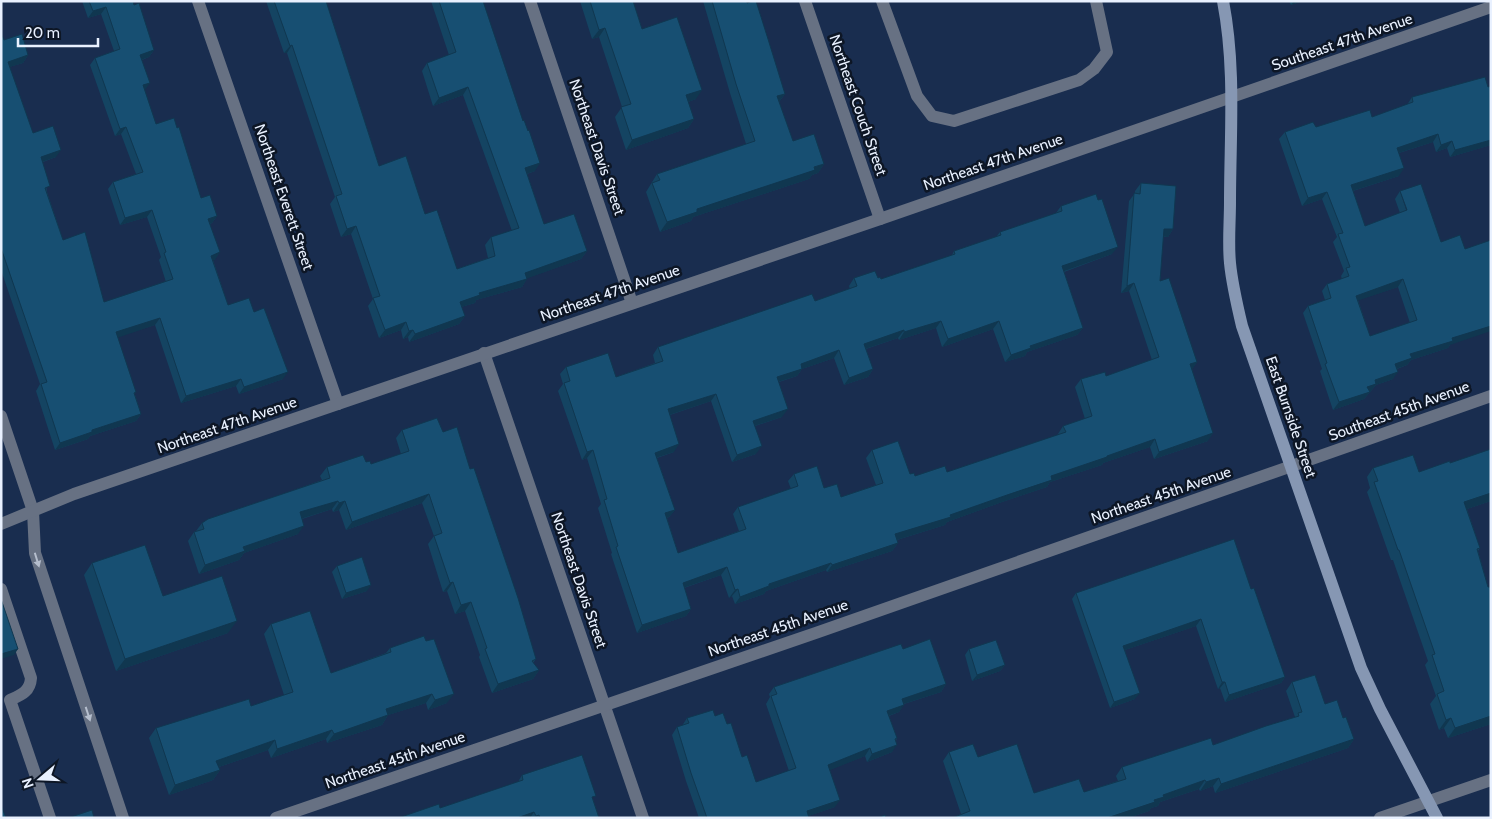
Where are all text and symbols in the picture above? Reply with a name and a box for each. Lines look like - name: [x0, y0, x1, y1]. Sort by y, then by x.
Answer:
- street label: Southeast 47th Avenue: [1269, 9, 1415, 75]
- scale bar: [18, 15, 98, 47]
- text: 20 m: [25, 24, 60, 42]
- street label: Northeast Couch Street: [825, 32, 891, 178]
- street label: Northeast Davis Street: [565, 77, 629, 217]
- street label: Northeast Everett Street: [251, 122, 317, 272]
- street label: Northeast 47th Avenue: [921, 130, 1065, 194]
- street label: Northeast 47th Avenue: [538, 261, 682, 325]
- street label: East Burnside Street: [1262, 354, 1320, 480]
- street label: Southeast 45th Avenue: [1326, 377, 1472, 445]
- street label: Northeast 47th Avenue: [155, 393, 299, 457]
- street label: Northeast 45th Avenue: [1089, 462, 1234, 527]
- street label: Northeast Davis Street: [547, 510, 611, 650]
- one-way arrow: [34, 552, 42, 567]
- street label: Northeast 45th Avenue: [706, 595, 851, 660]
- one-way arrow: [85, 707, 93, 722]
- street label: Northeast 45th Avenue: [323, 727, 468, 792]
- north arrow: [15, 754, 65, 804]
- text: N: [18, 776, 38, 791]

